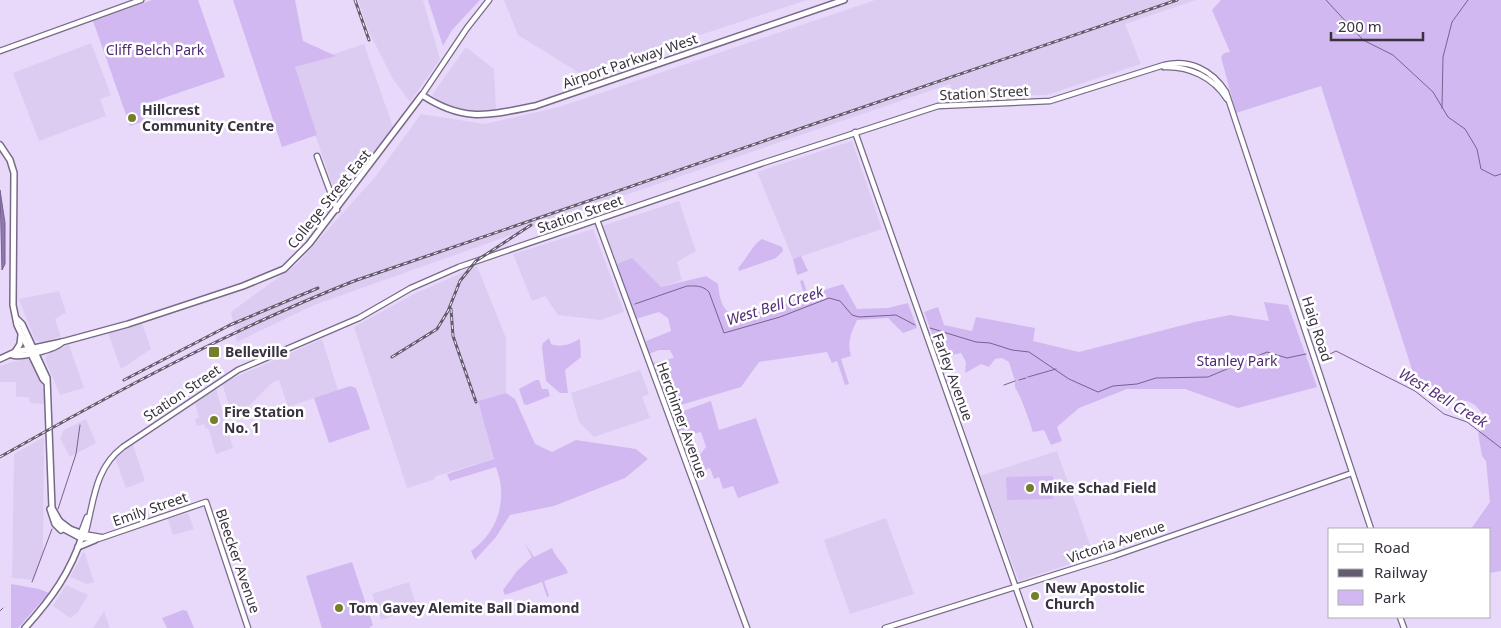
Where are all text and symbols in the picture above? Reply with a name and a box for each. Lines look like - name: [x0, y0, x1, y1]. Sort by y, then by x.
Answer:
- scale bar: [1331, 10, 1424, 42]
- text: 200 m: [1338, 16, 1382, 36]
- street label: Airport Parkway West: [560, 29, 700, 93]
- park label: Cliff Belch Park: [106, 40, 205, 59]
- street label: Station Street: [939, 81, 1029, 104]
- place label: Hillcrest Community Centre: [142, 100, 274, 135]
- marker: Hillcrest Community Centre: [126, 112, 138, 124]
- street label: College Street East: [283, 145, 375, 252]
- street label: Station Street: [535, 190, 625, 237]
- water label: West Bell Creek: [724, 281, 826, 329]
- street label: Haig Road: [1298, 294, 1337, 364]
- street label: Farley Avenue: [929, 330, 978, 423]
- place label: Belleville: [225, 342, 288, 361]
- marker: Belleville: [207, 345, 221, 359]
- park label: Stanley Park: [1197, 351, 1278, 370]
- street label: Herchimer Avenue: [653, 359, 712, 481]
- street label: Station Street: [139, 360, 224, 425]
- water label: West Bell Creek: [1395, 363, 1492, 432]
- place label: Fire Station No. 1: [224, 402, 304, 437]
- marker: Fire Station No. 1: [208, 414, 220, 426]
- place label: Mike Schad Field: [1040, 478, 1156, 497]
- marker: Mike Schad Field: [1024, 482, 1036, 494]
- street label: Emily Street: [110, 487, 190, 530]
- street label: Bleecker Avenue: [212, 506, 265, 616]
- street label: Victoria Avenue: [1064, 516, 1167, 567]
- legend: [1328, 528, 1491, 618]
- text: Road: [1374, 537, 1410, 557]
- text: Railway: [1374, 562, 1428, 582]
- place label: New Apostolic Church: [1045, 578, 1145, 613]
- text: Park: [1374, 587, 1406, 607]
- marker: New Apostolic Church: [1029, 590, 1041, 602]
- place label: Tom Gavey Alemite Ball Diamond: [349, 598, 579, 617]
- marker: Tom Gavey Alemite Ball Diamond: [333, 602, 345, 614]

